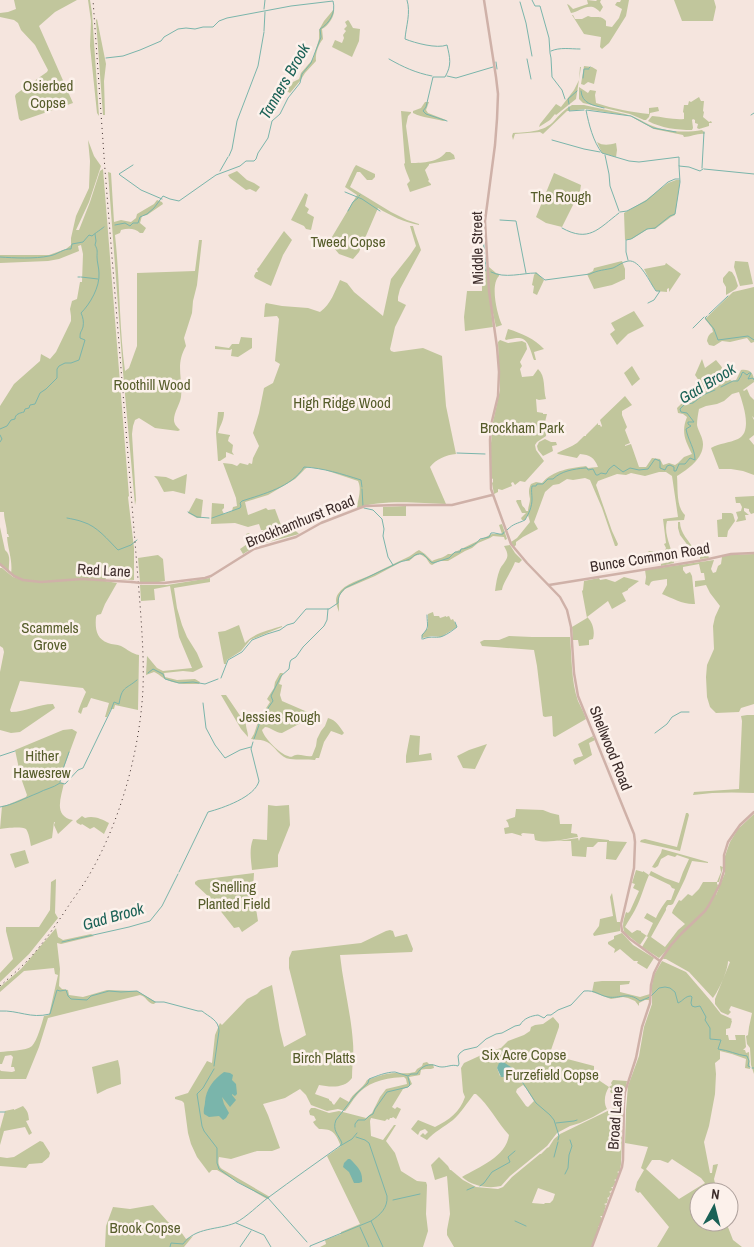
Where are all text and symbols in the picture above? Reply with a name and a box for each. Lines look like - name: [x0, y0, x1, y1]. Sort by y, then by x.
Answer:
- water label: Tanners Brook: [253, 39, 315, 123]
- park label: Osierbed Copse: [23, 75, 73, 113]
- park label: The Rough: [531, 186, 591, 207]
- street label: Middle Street: [466, 211, 488, 285]
- park label: Tweed Copse: [310, 231, 386, 252]
- water label: Gad Brook: [674, 357, 740, 409]
- park label: Roothill Wood: [113, 374, 191, 395]
- park label: High Ridge Wood: [293, 392, 391, 413]
- park label: Brockham Park: [480, 417, 565, 438]
- street label: Brockhamhurst Road: [243, 490, 357, 552]
- street label: Bunce Common Road: [589, 537, 711, 577]
- street label: Red Lane: [77, 558, 131, 582]
- park label: Scammels Grove: [21, 617, 79, 655]
- street label: Shellwood Road: [584, 703, 638, 793]
- park label: Jessies Rough: [239, 706, 321, 727]
- park label: Hither Hawesrew: [13, 745, 71, 783]
- park label: Snelling Planted Field: [198, 876, 270, 914]
- water label: Gad Brook: [80, 897, 147, 935]
- park label: Six Acre Copse: [482, 1044, 567, 1065]
- park label: Birch Platts: [293, 1047, 355, 1068]
- park label: Furzefield Copse: [505, 1064, 599, 1085]
- street label: Broad Lane: [602, 1085, 628, 1150]
- north arrow: [689, 1182, 739, 1232]
- text: N: [710, 1185, 721, 1204]
- park label: Brook Copse: [109, 1217, 181, 1238]

